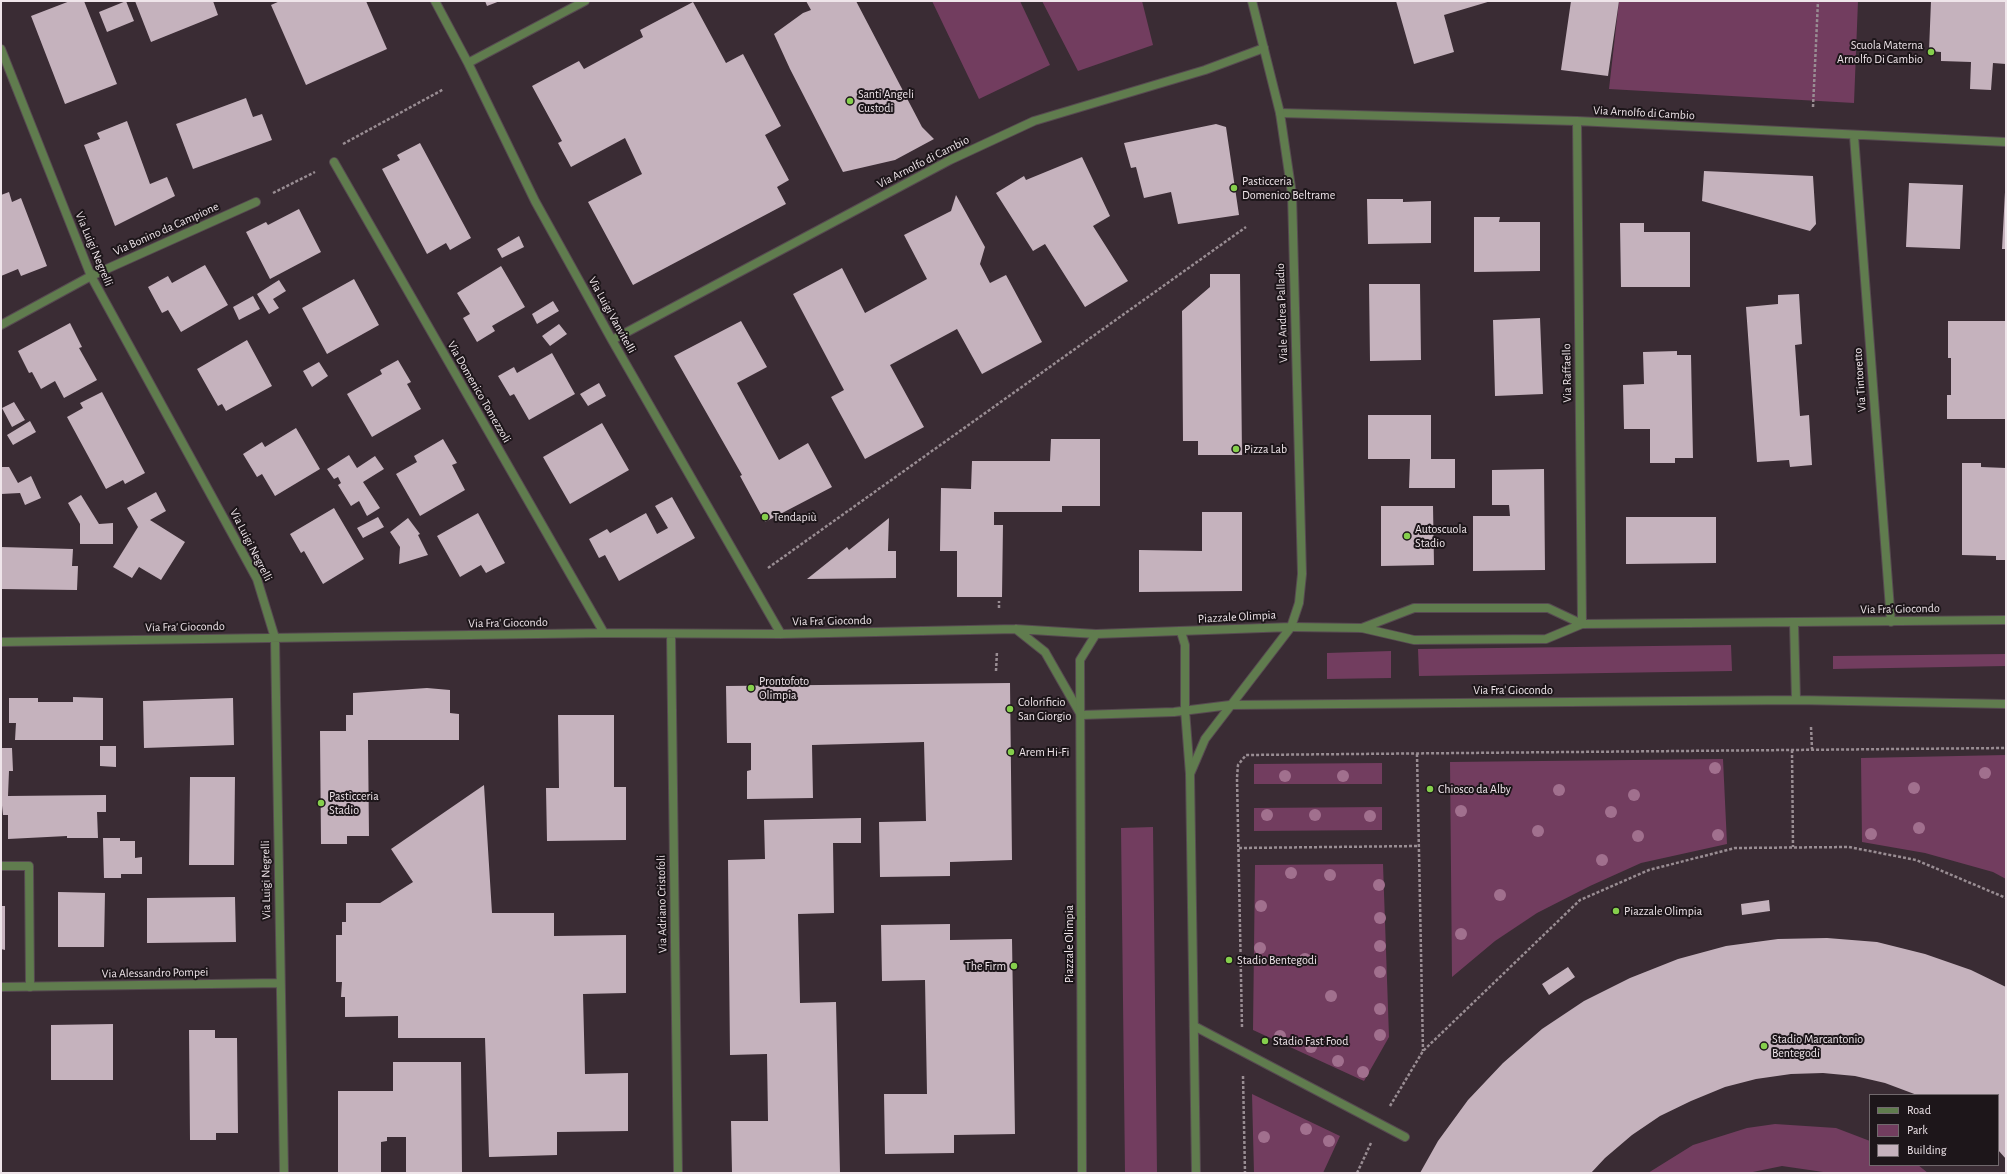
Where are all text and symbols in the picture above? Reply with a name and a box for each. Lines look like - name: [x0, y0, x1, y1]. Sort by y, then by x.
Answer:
- place label: Scuola Materna Arnolfo Di Cambio: [1837, 38, 1923, 66]
- marker: Scuola Materna Arnolfo Di Cambio: [1926, 47, 1936, 57]
- place label: Santi Angeli Custodi: [858, 87, 914, 115]
- marker: Santi Angeli Custodi: [845, 96, 855, 106]
- street label: Via Arnolfo di Cambio: [1593, 103, 1695, 123]
- street label: Via Arnolfo di Cambio: [874, 133, 972, 191]
- place label: Pasticceria Domenico Beltrame: [1242, 174, 1335, 202]
- marker: Pasticceria Domenico Beltrame: [1229, 183, 1239, 193]
- street label: Via Bonino da Campione: [111, 199, 221, 259]
- street label: Via Luigi Negrelli: [72, 210, 116, 288]
- street label: Viale Andrea Palladio: [1273, 263, 1291, 363]
- street label: Via Luigi Vanvitelli: [585, 274, 639, 356]
- street label: Via Domenico Tomezzoli: [444, 339, 514, 445]
- street label: Via Raffaello: [1559, 343, 1575, 403]
- street label: Via Tintoretto: [1851, 347, 1869, 413]
- place label: Pizza Lab: [1244, 442, 1287, 456]
- marker: Pizza Lab: [1231, 444, 1241, 454]
- street label: Via Luigi Negrelli: [227, 506, 275, 584]
- place label: Tendapiù: [773, 510, 817, 524]
- marker: Tendapiù: [760, 512, 770, 522]
- place label: Autoscuola Stadio: [1415, 522, 1467, 550]
- marker: Autoscuola Stadio: [1402, 531, 1412, 541]
- street label: Via Fra' Giocondo: [1860, 601, 1940, 617]
- street label: Piazzale Olimpia: [1198, 608, 1276, 626]
- street label: Via Fra' Giocondo: [792, 613, 872, 629]
- street label: Via Fra' Giocondo: [468, 615, 548, 631]
- street label: Via Fra' Giocondo: [145, 619, 225, 635]
- place label: Prontofoto Olimpia: [759, 674, 809, 702]
- marker: Prontofoto Olimpia: [746, 683, 756, 693]
- street label: Via Fra' Giocondo: [1473, 683, 1553, 697]
- place label: Colorificio San Giorgio: [1018, 695, 1071, 723]
- marker: Colorificio San Giorgio: [1005, 704, 1015, 714]
- place label: Arem Hi-Fi: [1019, 745, 1069, 759]
- marker: Arem Hi-Fi: [1006, 747, 1016, 757]
- place label: Chiosco da Alby: [1438, 782, 1511, 796]
- marker: Chiosco da Alby: [1425, 784, 1435, 794]
- place label: Pasticceria Stadio: [329, 789, 379, 817]
- marker: Pasticceria Stadio: [316, 798, 326, 808]
- street label: Via Luigi Negrelli: [258, 840, 274, 920]
- street label: Via Adriano Cristofoli: [654, 855, 670, 953]
- place label: Piazzale Olimpia: [1624, 904, 1702, 918]
- street label: Piazzale Olimpia: [1062, 905, 1076, 983]
- marker: Piazzale Olimpia: [1611, 906, 1621, 916]
- place label: Stadio Bentegodi: [1237, 953, 1317, 967]
- marker: Stadio Bentegodi: [1224, 955, 1234, 965]
- place label: The Firm: [965, 959, 1006, 973]
- marker: The Firm: [1009, 961, 1019, 971]
- street label: Via Alessandro Pompei: [102, 965, 208, 981]
- place label: Stadio Marcantonio Bentegodi: [1772, 1032, 1863, 1060]
- place label: Stadio Fast Food: [1273, 1034, 1348, 1048]
- marker: Stadio Fast Food: [1260, 1036, 1270, 1046]
- marker: Stadio Marcantonio Bentegodi: [1759, 1041, 1769, 1051]
- legend: [1869, 1094, 1999, 1166]
- text: Road: [1907, 1104, 1931, 1116]
- text: Park: [1907, 1124, 1928, 1136]
- text: Building: [1907, 1144, 1947, 1156]

